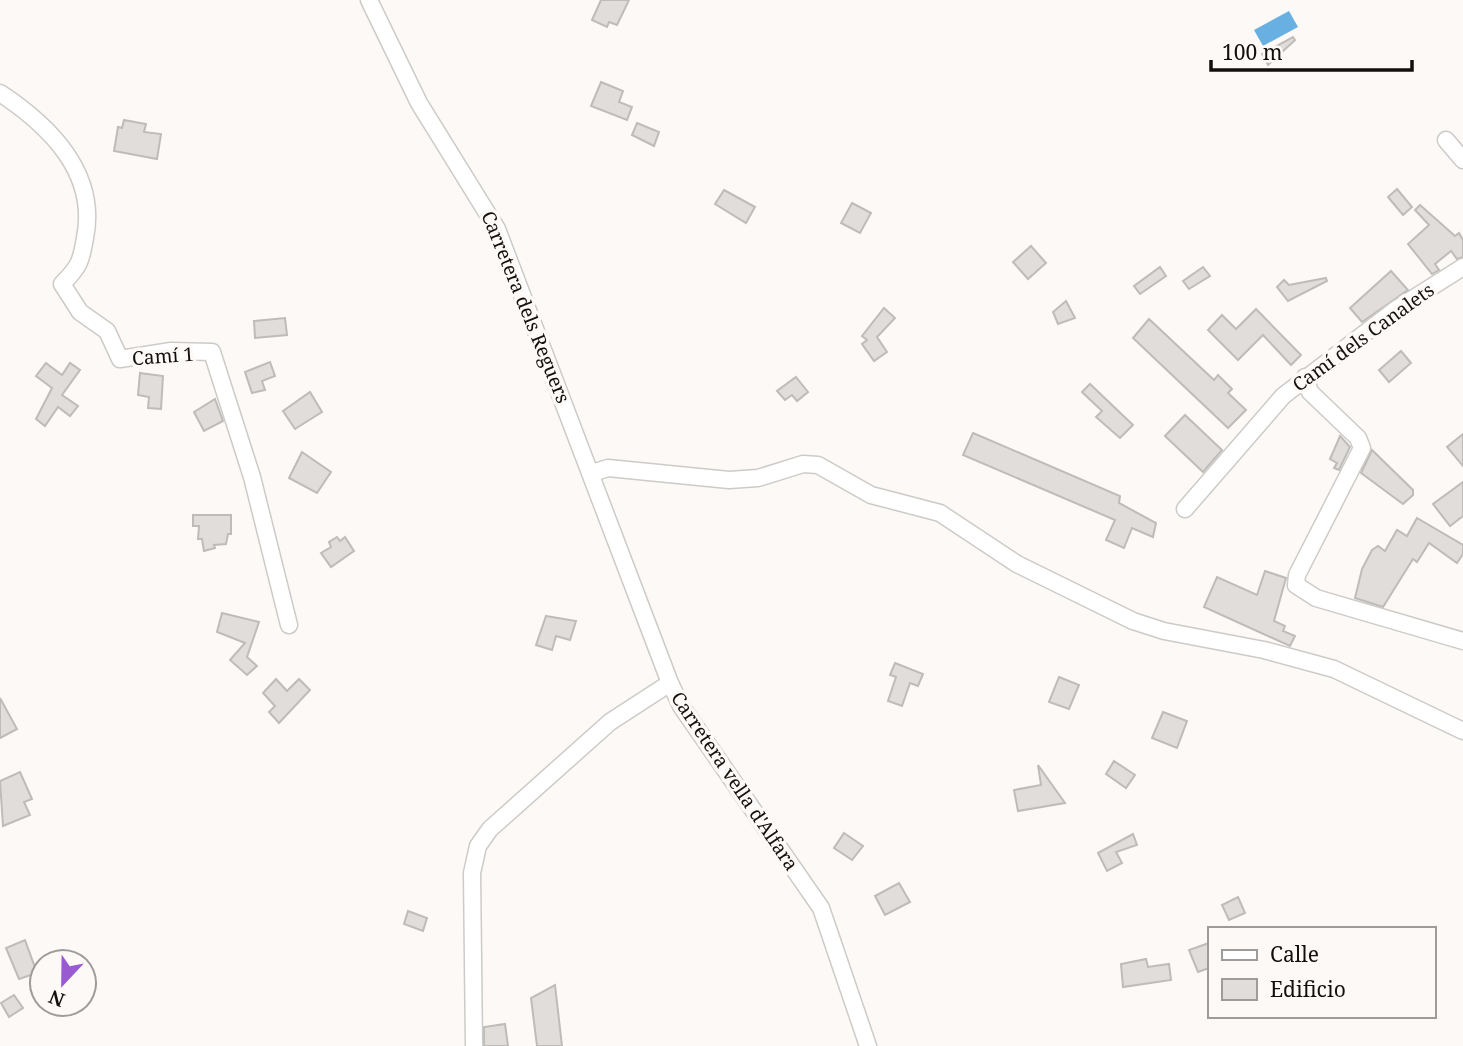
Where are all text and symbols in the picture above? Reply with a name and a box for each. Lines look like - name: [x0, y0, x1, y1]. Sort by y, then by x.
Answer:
- scale bar: [1211, 28, 1412, 72]
- text: 100 m: [1222, 38, 1283, 66]
- street label: Carretera dels Reguers: [475, 207, 577, 407]
- street label: Camí dels Canalets: [1287, 277, 1439, 397]
- street label: Camí 1: [131, 341, 195, 371]
- street label: Carretera vella d'Alfara: [665, 686, 805, 876]
- legend: [1208, 927, 1435, 1018]
- text: Calle: [1270, 940, 1319, 968]
- north arrow: [28, 948, 98, 1018]
- text: Edificio: [1270, 975, 1346, 1003]
- text: N: [45, 984, 68, 1014]

